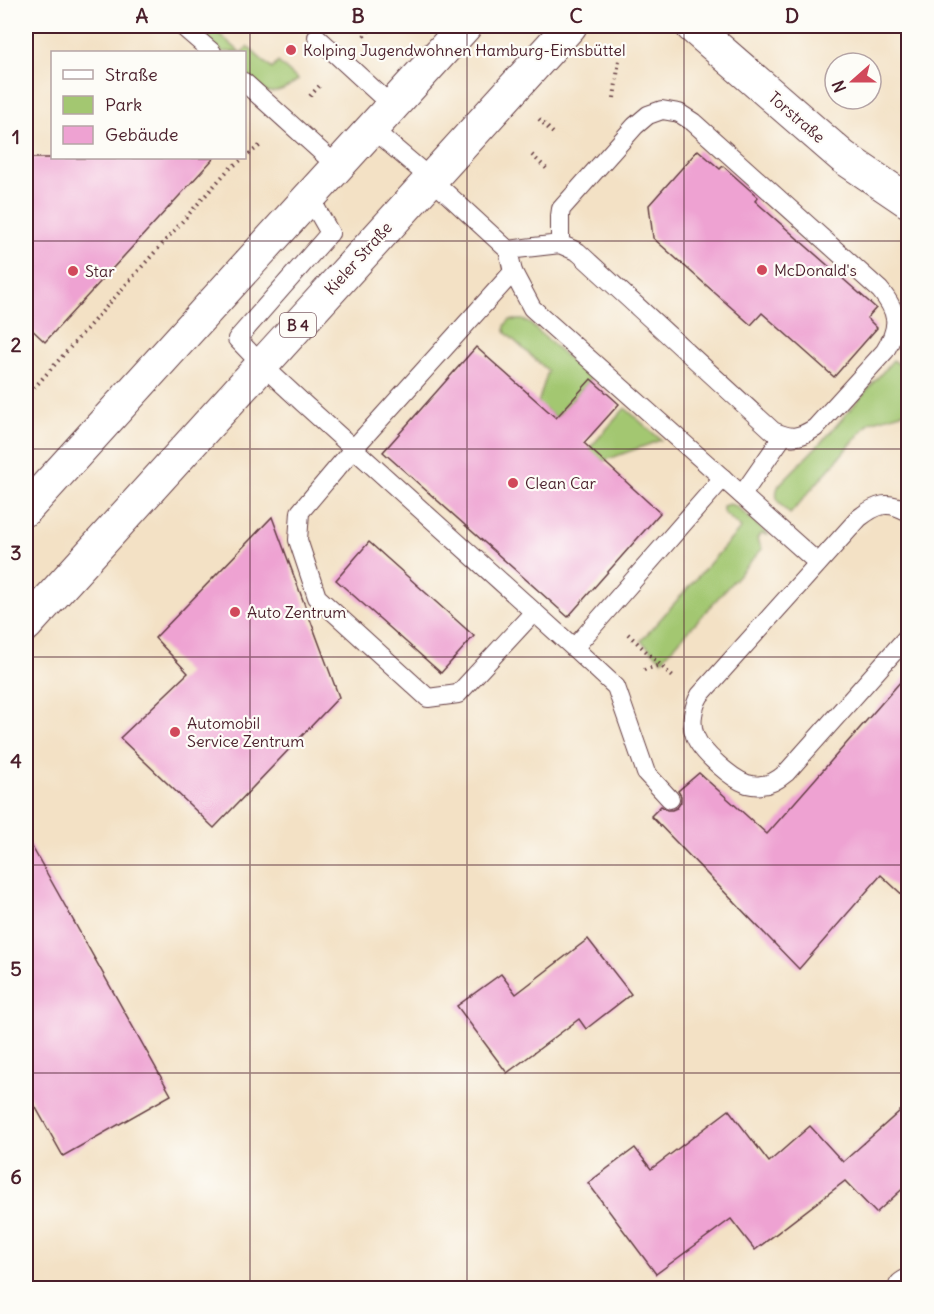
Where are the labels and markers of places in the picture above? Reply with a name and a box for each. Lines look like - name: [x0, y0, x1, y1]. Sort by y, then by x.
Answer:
- place label: Kolping Jugendwohnen Hamburg-Eimsbüttel: [303, 40, 626, 60]
- marker: Kolping Jugendwohnen Hamburg-Eimsbüttel: [284, 43, 298, 57]
- place label: McDonald's: [774, 260, 857, 280]
- place label: Star: [85, 261, 115, 281]
- marker: McDonald's: [755, 263, 769, 277]
- marker: Star: [66, 264, 80, 278]
- place label: Clean Car: [525, 473, 596, 493]
- marker: Clean Car: [506, 476, 520, 490]
- place label: Auto Zentrum: [247, 602, 346, 622]
- marker: Auto Zentrum: [228, 605, 242, 619]
- place label: Automobil Service Zentrum: [187, 713, 304, 751]
- marker: Automobil Service Zentrum: [168, 725, 182, 739]

